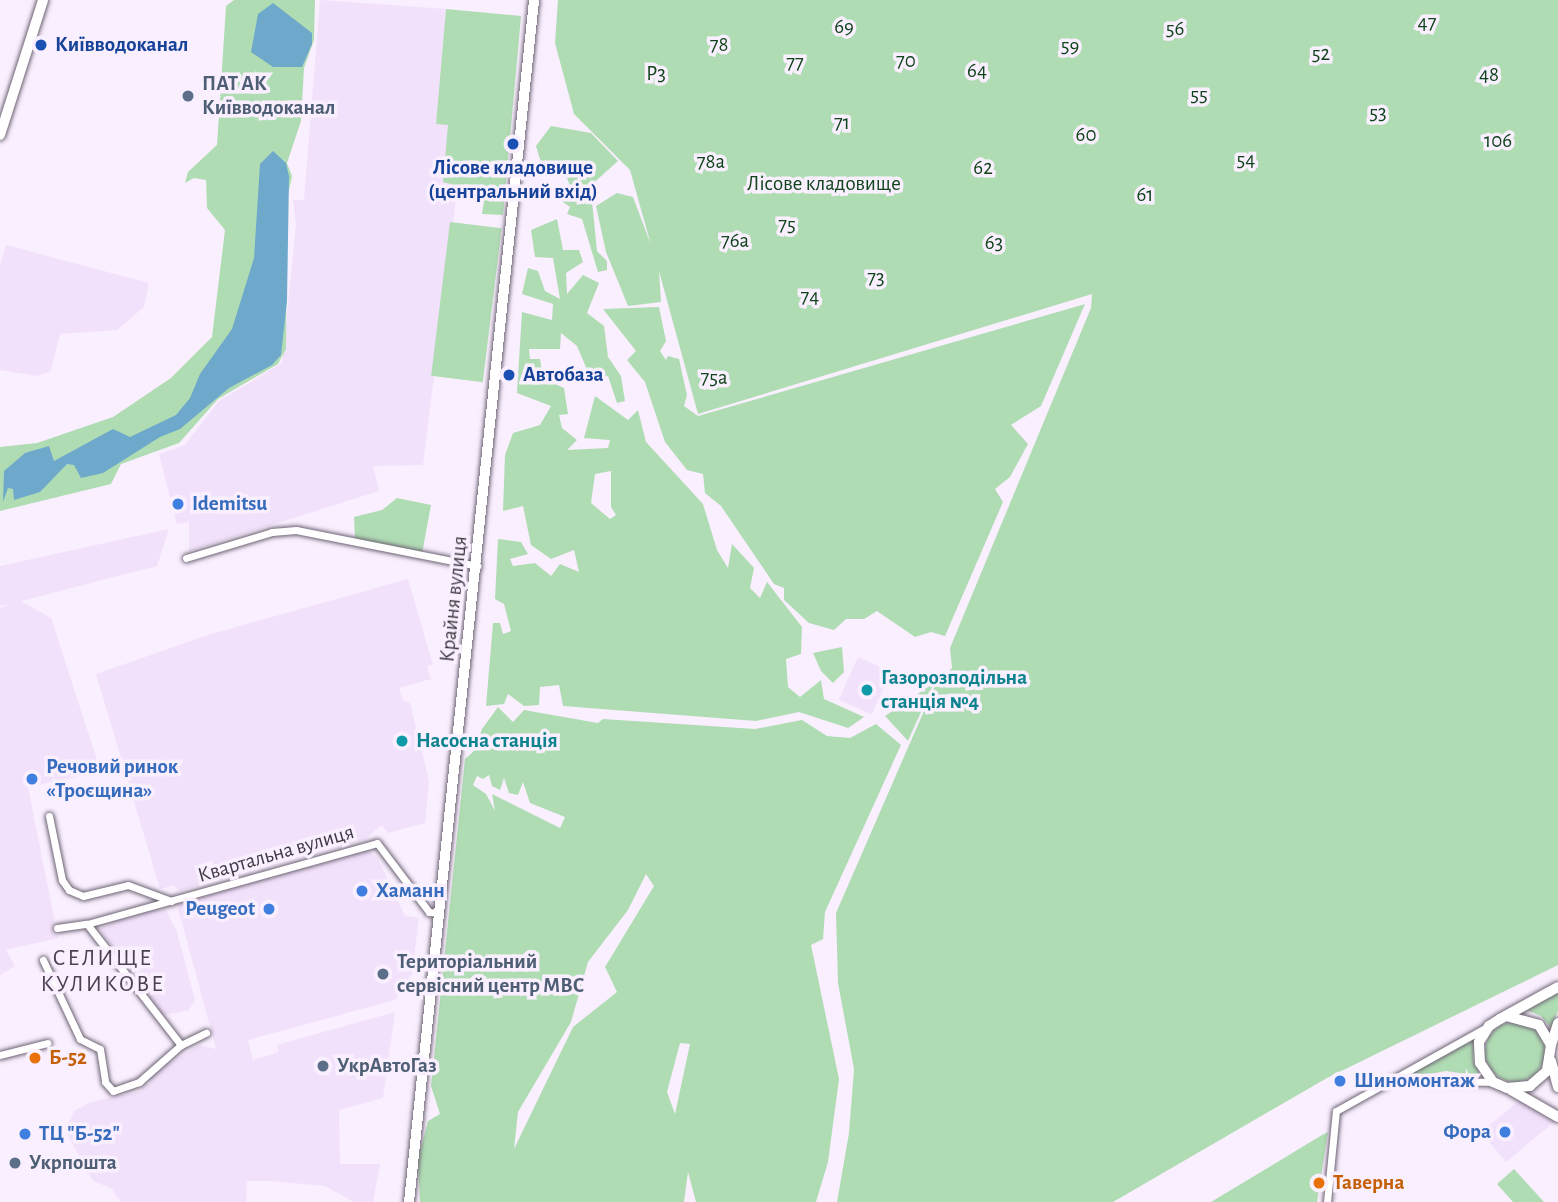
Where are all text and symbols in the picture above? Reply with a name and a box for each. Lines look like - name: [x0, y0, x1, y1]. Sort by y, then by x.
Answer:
- park label: 47: [1418, 10, 1436, 36]
- park label: 69: [834, 14, 854, 40]
- park label: 56: [1166, 16, 1184, 42]
- place label: Київводоканал: [55, 32, 189, 58]
- park label: 78: [710, 32, 728, 58]
- park label: 59: [1061, 33, 1079, 59]
- marker: Київводоканал: [33, 37, 49, 53]
- park label: 52: [1312, 41, 1330, 67]
- park label: 70: [896, 48, 916, 74]
- park label: 77: [786, 50, 804, 76]
- park label: 64: [967, 58, 987, 84]
- park label: Р3: [646, 61, 666, 87]
- park label: 48: [1479, 62, 1499, 88]
- place label: ПАТ АК Київводоканал: [202, 71, 336, 121]
- park label: 55: [1190, 82, 1208, 108]
- marker: ПАТ АК Київводоканал: [180, 88, 196, 104]
- park label: 53: [1369, 100, 1387, 126]
- park label: 71: [834, 110, 850, 136]
- park label: 60: [1076, 122, 1096, 148]
- park label: 106: [1484, 128, 1512, 154]
- marker: Лісове кладовище (центральний вхід): [505, 136, 521, 152]
- park label: 54: [1237, 147, 1255, 173]
- park label: 78а: [697, 149, 725, 175]
- place label: Лісове кладовище (центральний вхід): [428, 155, 598, 205]
- park label: 62: [973, 155, 993, 181]
- park label: Лісове кладовище: [747, 171, 901, 197]
- park label: 61: [1136, 182, 1154, 208]
- park label: 75: [778, 212, 796, 238]
- park label: 76а: [721, 228, 749, 254]
- park label: 63: [985, 230, 1003, 256]
- park label: 73: [867, 265, 885, 291]
- park label: 74: [801, 284, 819, 310]
- place label: Автобаза: [523, 362, 603, 388]
- park label: 75а: [700, 365, 728, 391]
- marker: Автобаза: [501, 367, 517, 383]
- place label: Idemitsu: [192, 491, 267, 517]
- marker: Idemitsu: [170, 496, 186, 512]
- street label: Крайня вулиця: [435, 535, 473, 663]
- place label: Газорозподільна станція №4: [881, 665, 1027, 715]
- marker: Газорозподільна станція №4: [859, 682, 875, 698]
- place label: Насосна станція: [416, 728, 558, 754]
- marker: Насосна станція: [394, 733, 410, 749]
- place label: Речовий ринок «Троєщина»: [46, 754, 178, 804]
- marker: Речовий ринок «Троєщина»: [24, 771, 40, 787]
- street label: Квартальна вулиця: [195, 820, 357, 888]
- place label: Хаманн: [376, 878, 445, 904]
- marker: Хаманн: [354, 883, 370, 899]
- place label: Peugeot: [185, 896, 255, 922]
- marker: Peugeot: [261, 901, 277, 917]
- district label: СЕЛИЩЕ КУЛИКОВЕ: [42, 945, 164, 999]
- place label: Територіальний сервісний центр МВС: [397, 949, 584, 999]
- marker: Територіальний сервісний центр МВС: [375, 966, 391, 982]
- place label: Б-52: [49, 1045, 87, 1071]
- marker: Б-52: [27, 1050, 43, 1066]
- place label: УкрАвтоГаз: [337, 1053, 437, 1079]
- marker: УкрАвтоГаз: [315, 1058, 331, 1074]
- place label: Шиномонтаж: [1354, 1068, 1475, 1094]
- marker: Шиномонтаж: [1332, 1073, 1348, 1089]
- place label: Фора: [1443, 1119, 1491, 1145]
- place label: ТЦ "Б-52": [39, 1121, 120, 1147]
- marker: Фора: [1497, 1124, 1513, 1140]
- marker: ТЦ "Б-52": [17, 1126, 33, 1142]
- place label: Укрпошта: [29, 1150, 117, 1176]
- marker: Укрпошта: [7, 1155, 23, 1171]
- place label: Таверна: [1333, 1170, 1404, 1196]
- marker: Таверна: [1311, 1175, 1327, 1191]

